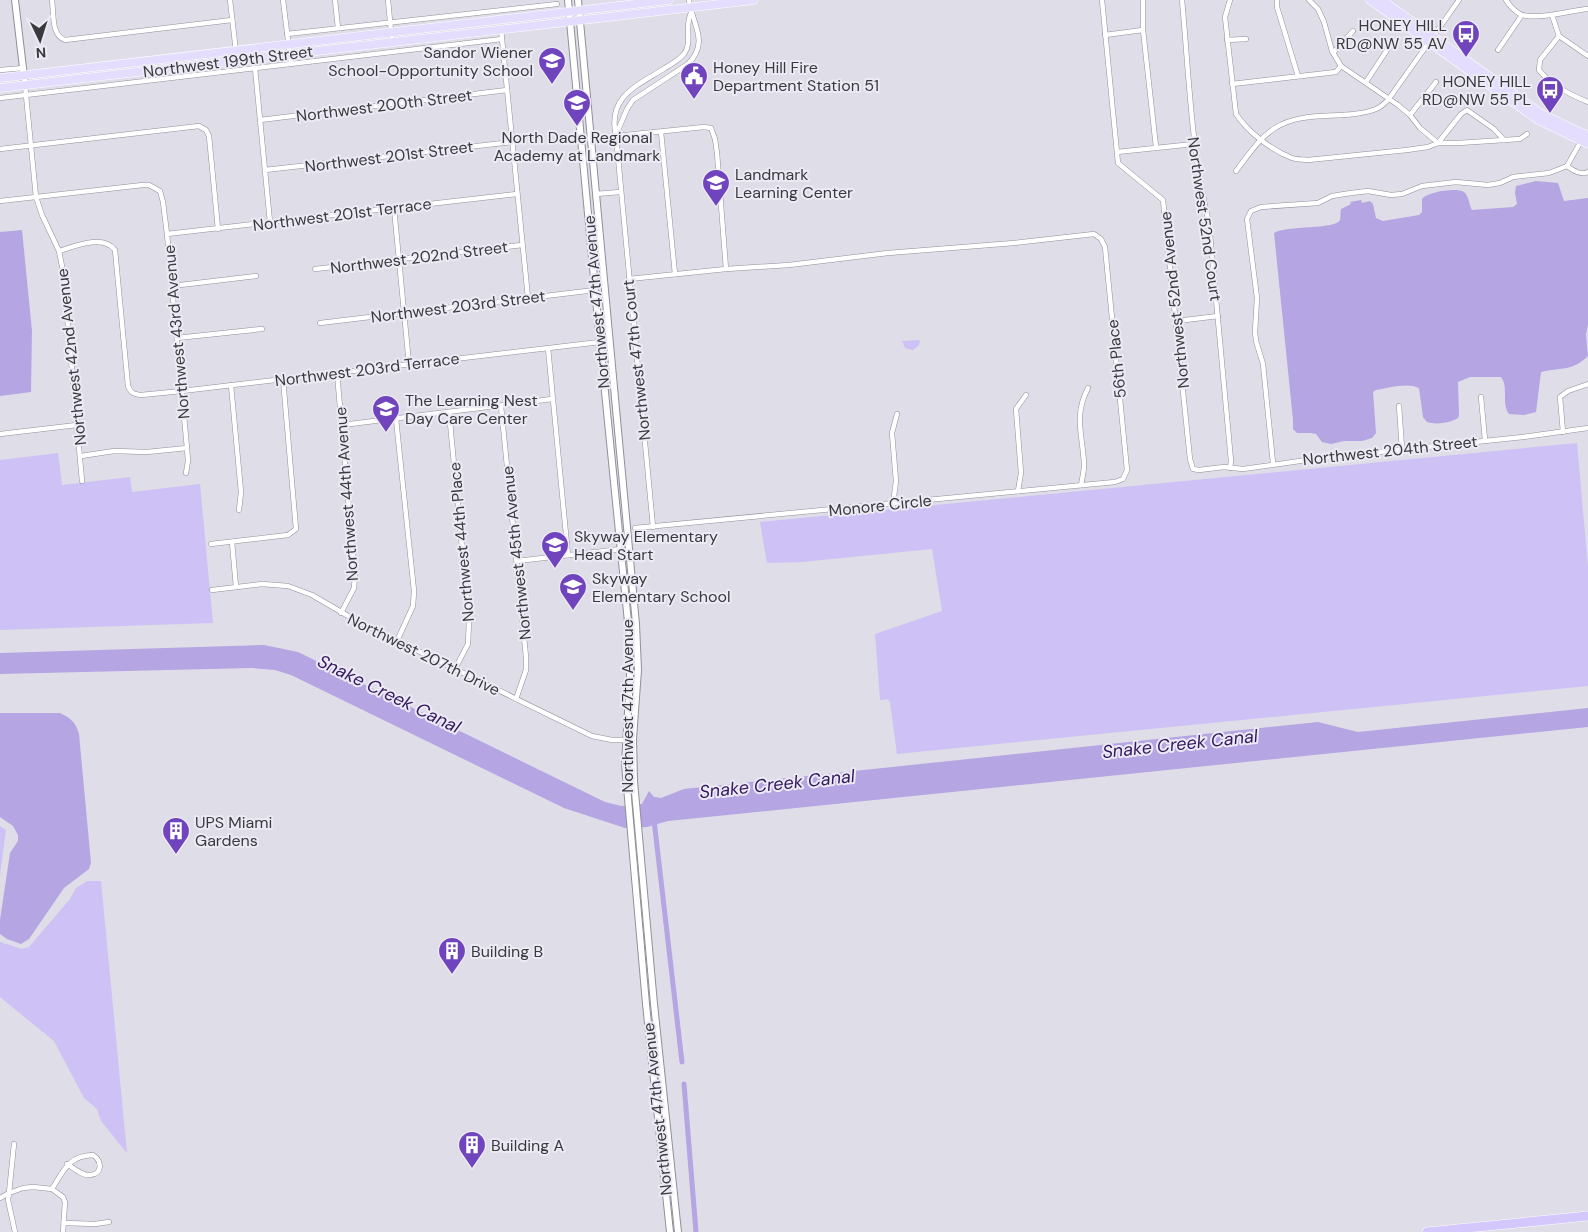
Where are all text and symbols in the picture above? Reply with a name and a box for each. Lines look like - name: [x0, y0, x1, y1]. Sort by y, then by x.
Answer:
- north arrow: [15, 15, 65, 65]
- place label: HONEY HILL RD@NW 55 AV: [1336, 15, 1447, 54]
- bus stop icon: HONEY HILL RD@NW 55 AV: [1451, 19, 1481, 58]
- street label: Northwest 199th Street: [142, 41, 314, 82]
- place label: Sandor Wiener School-Opportunity School: [328, 42, 533, 81]
- text: N: [35, 44, 47, 62]
- school or university icon: Sandor Wiener School-Opportunity School: [537, 46, 567, 85]
- place label: Honey Hill Fire Department Station 51: [713, 57, 879, 96]
- public building icon: Honey Hill Fire Department Station 51: [679, 61, 709, 100]
- place label: HONEY HILL RD@NW 55 PL: [1422, 71, 1531, 110]
- bus stop icon: HONEY HILL RD@NW 55 PL: [1535, 75, 1565, 114]
- street label: Northwest 200th Street: [295, 84, 473, 127]
- school or university icon: North Dade Regional Academy at Landmark: [562, 88, 592, 127]
- place label: North Dade Regional Academy at Landmark: [494, 127, 660, 166]
- street label: Northwest 201st Street: [304, 136, 475, 177]
- street label: Northwest 52nd Court: [1183, 136, 1226, 303]
- place label: Landmark Learning Center: [735, 164, 853, 203]
- school or university icon: Landmark Learning Center: [701, 168, 731, 207]
- street label: Northwest 201st Terrace: [252, 193, 433, 236]
- street label: Northwest 52nd Avenue: [1155, 210, 1194, 389]
- street label: Northwest 47th Avenue: [578, 215, 615, 389]
- street label: Northwest 202nd Street: [329, 236, 509, 279]
- street label: Northwest 43rd Avenue: [158, 244, 195, 420]
- street label: Northwest 42nd Avenue: [52, 267, 91, 447]
- street label: Northwest 47th Court: [618, 279, 655, 441]
- street label: Northwest 203rd Street: [370, 285, 547, 328]
- street label: 56th Place: [1102, 318, 1131, 399]
- street label: Northwest 203rd Terrace: [274, 348, 461, 391]
- place label: The Learning Nest Day Care Center: [405, 390, 538, 429]
- school or university icon: The Learning Nest Day Care Center: [371, 394, 401, 433]
- street label: Northwest 44th Avenue: [330, 406, 363, 582]
- street label: Northwest 204th Street: [1301, 431, 1479, 470]
- street label: Northwest 44th Place: [444, 461, 479, 623]
- street label: Northwest 45th Avenue: [497, 465, 536, 641]
- street label: Monore Circle: [828, 490, 933, 521]
- place label: Skyway Elementary Head Start: [574, 526, 718, 565]
- school or university icon: Skyway Elementary Head Start: [540, 530, 570, 569]
- place label: Skyway Elementary School: [592, 568, 730, 607]
- school or university icon: Skyway Elementary School: [558, 572, 588, 611]
- street label: Northwest 207th Drive: [344, 608, 503, 701]
- street label: Northwest 47th Avenue: [617, 619, 638, 793]
- water label: Snake Creek Canal: [314, 649, 465, 739]
- water label: Snake Creek Canal: [1101, 724, 1260, 764]
- water label: Snake Creek Canal: [698, 764, 857, 804]
- place label: UPS Miami Gardens: [195, 812, 272, 851]
- building icon: UPS Miami Gardens: [161, 816, 191, 855]
- building icon: Building B: [437, 936, 467, 975]
- place label: Building B: [471, 941, 543, 962]
- street label: Northwest 47th Avenue: [638, 1022, 677, 1196]
- building icon: Building A: [457, 1130, 487, 1169]
- place label: Building A: [491, 1135, 564, 1156]

